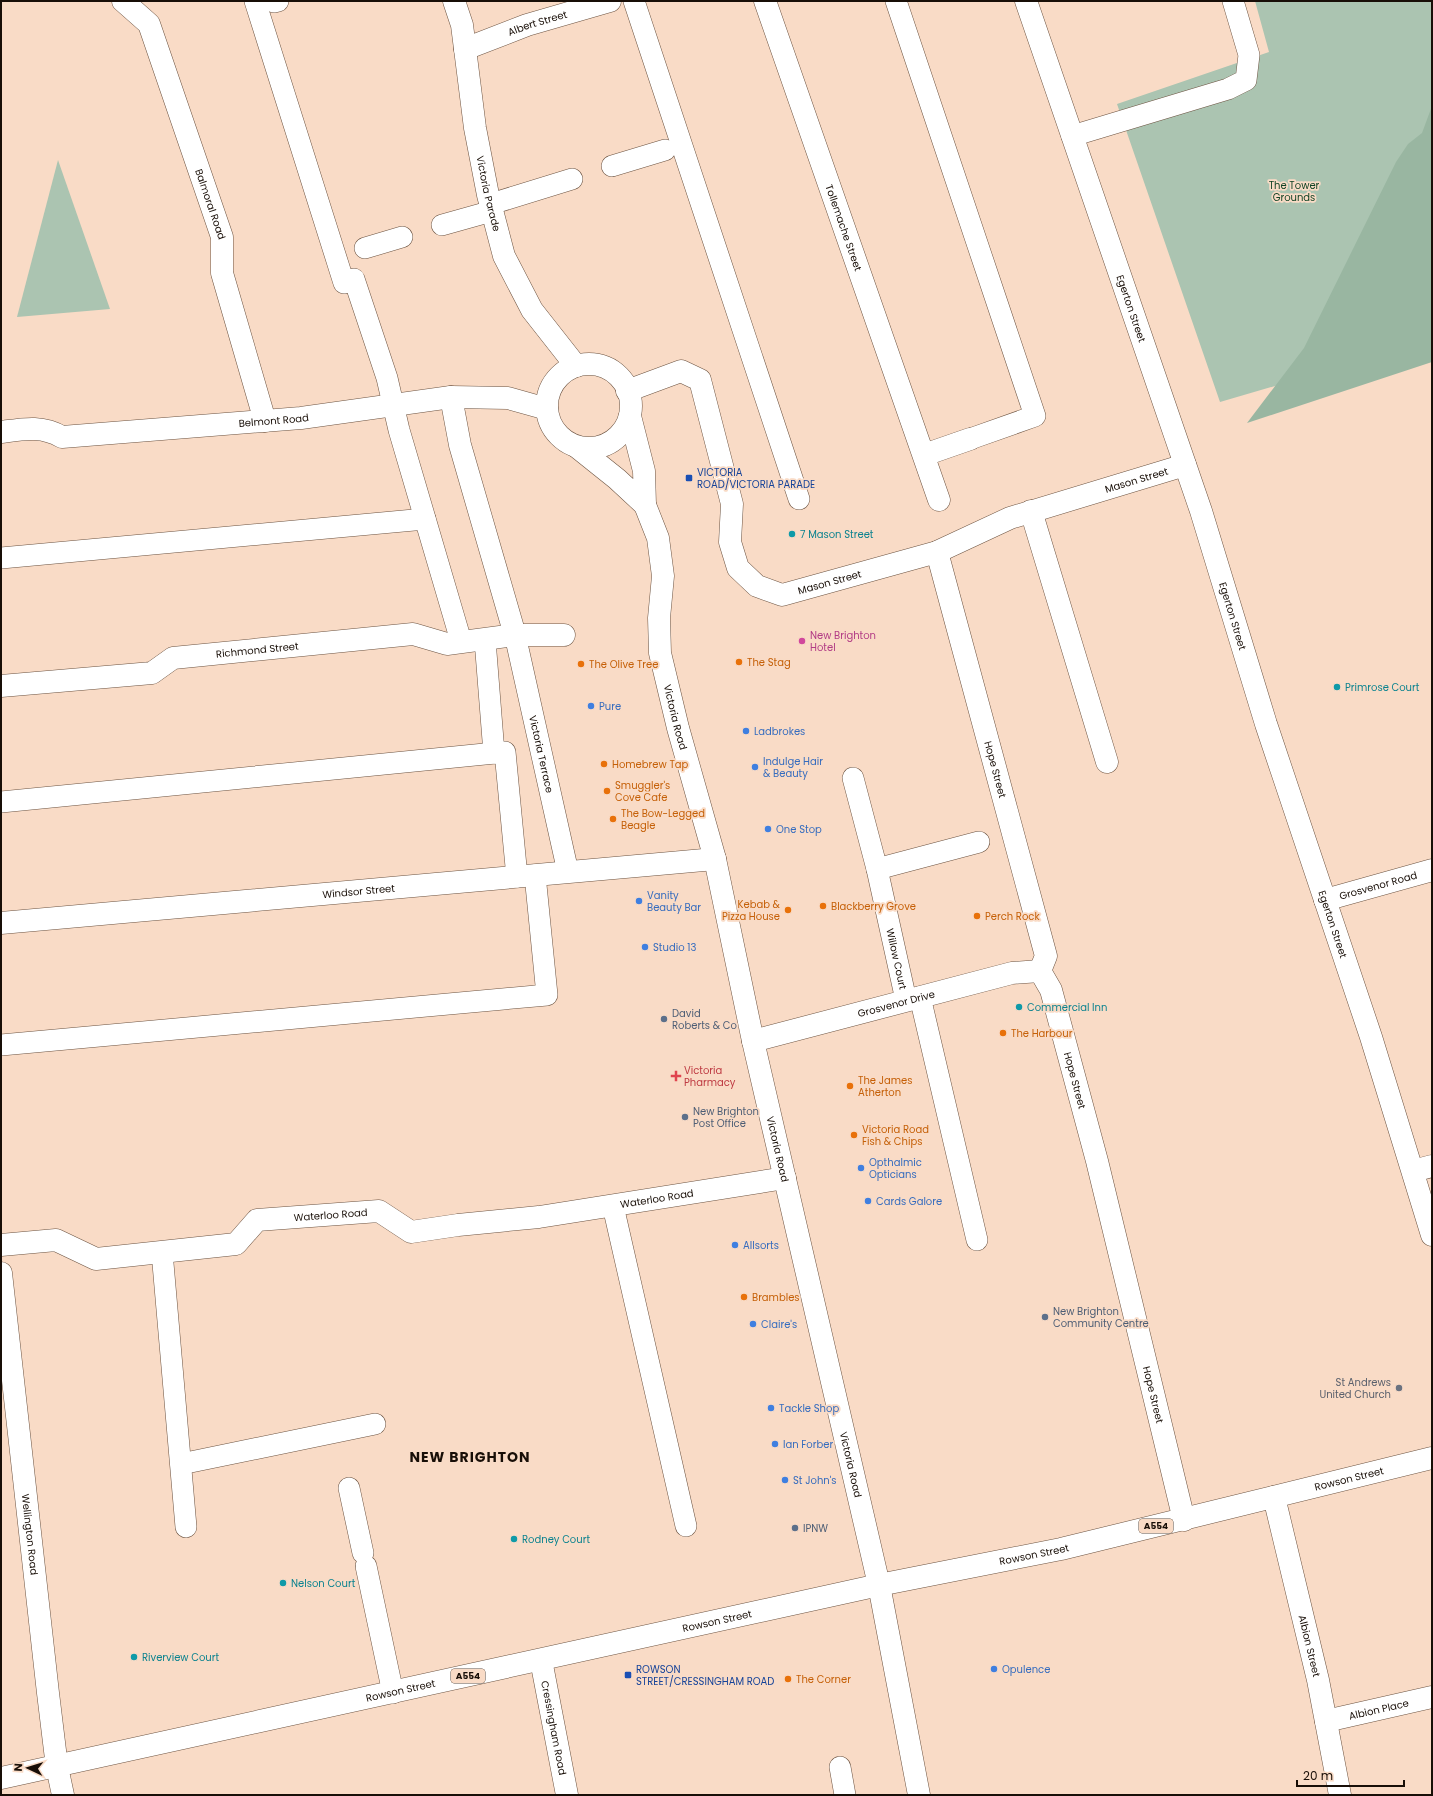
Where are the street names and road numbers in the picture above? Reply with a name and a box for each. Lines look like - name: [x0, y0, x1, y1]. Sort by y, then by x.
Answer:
- street label: Albert Street: [506, 7, 569, 40]
- street label: Victoria Parade: [473, 155, 504, 233]
- street label: Balmoral Road: [191, 167, 229, 241]
- street label: Tollemache Street: [822, 182, 866, 273]
- street label: Egerton Street: [1113, 273, 1150, 345]
- street label: Belmont Road: [238, 410, 310, 431]
- street label: Mason Street: [1103, 463, 1170, 497]
- street label: Mason Street: [796, 566, 864, 598]
- street label: Egerton Street: [1215, 580, 1250, 652]
- street label: Richmond Street: [215, 638, 300, 662]
- street label: Victoria Road: [660, 683, 691, 752]
- street label: Victoria Terrace: [525, 714, 557, 794]
- street label: Hope Street: [980, 739, 1010, 800]
- street label: Grosvenor Road: [1337, 868, 1419, 904]
- street label: Windsor Street: [322, 881, 396, 902]
- street label: Egerton Street: [1314, 889, 1351, 960]
- street label: Willow Court: [882, 927, 911, 991]
- street label: Grosvenor Drive: [856, 987, 937, 1021]
- street label: Hope Street: [1060, 1050, 1090, 1111]
- street label: Victoria Road: [763, 1115, 792, 1183]
- street label: Waterloo Road: [619, 1186, 695, 1212]
- street label: Waterloo Road: [293, 1205, 368, 1225]
- street label: Hope Street: [1139, 1365, 1167, 1425]
- street label: Victoria Road: [836, 1430, 865, 1499]
- street label: Rowson Street: [1313, 1463, 1386, 1495]
- street label: Wellington Road: [18, 1493, 42, 1576]
- road number: A554: [1139, 1519, 1173, 1533]
- street label: Rowson Street: [998, 1540, 1071, 1569]
- street label: Rowson Street: [681, 1606, 754, 1636]
- street label: Albion Street: [1295, 1613, 1324, 1679]
- road number: A554: [451, 1669, 485, 1683]
- street label: Rowson Street: [364, 1676, 437, 1706]
- street label: Cressingham Road: [537, 1679, 570, 1776]
- street label: Albion Place: [1347, 1695, 1410, 1724]

